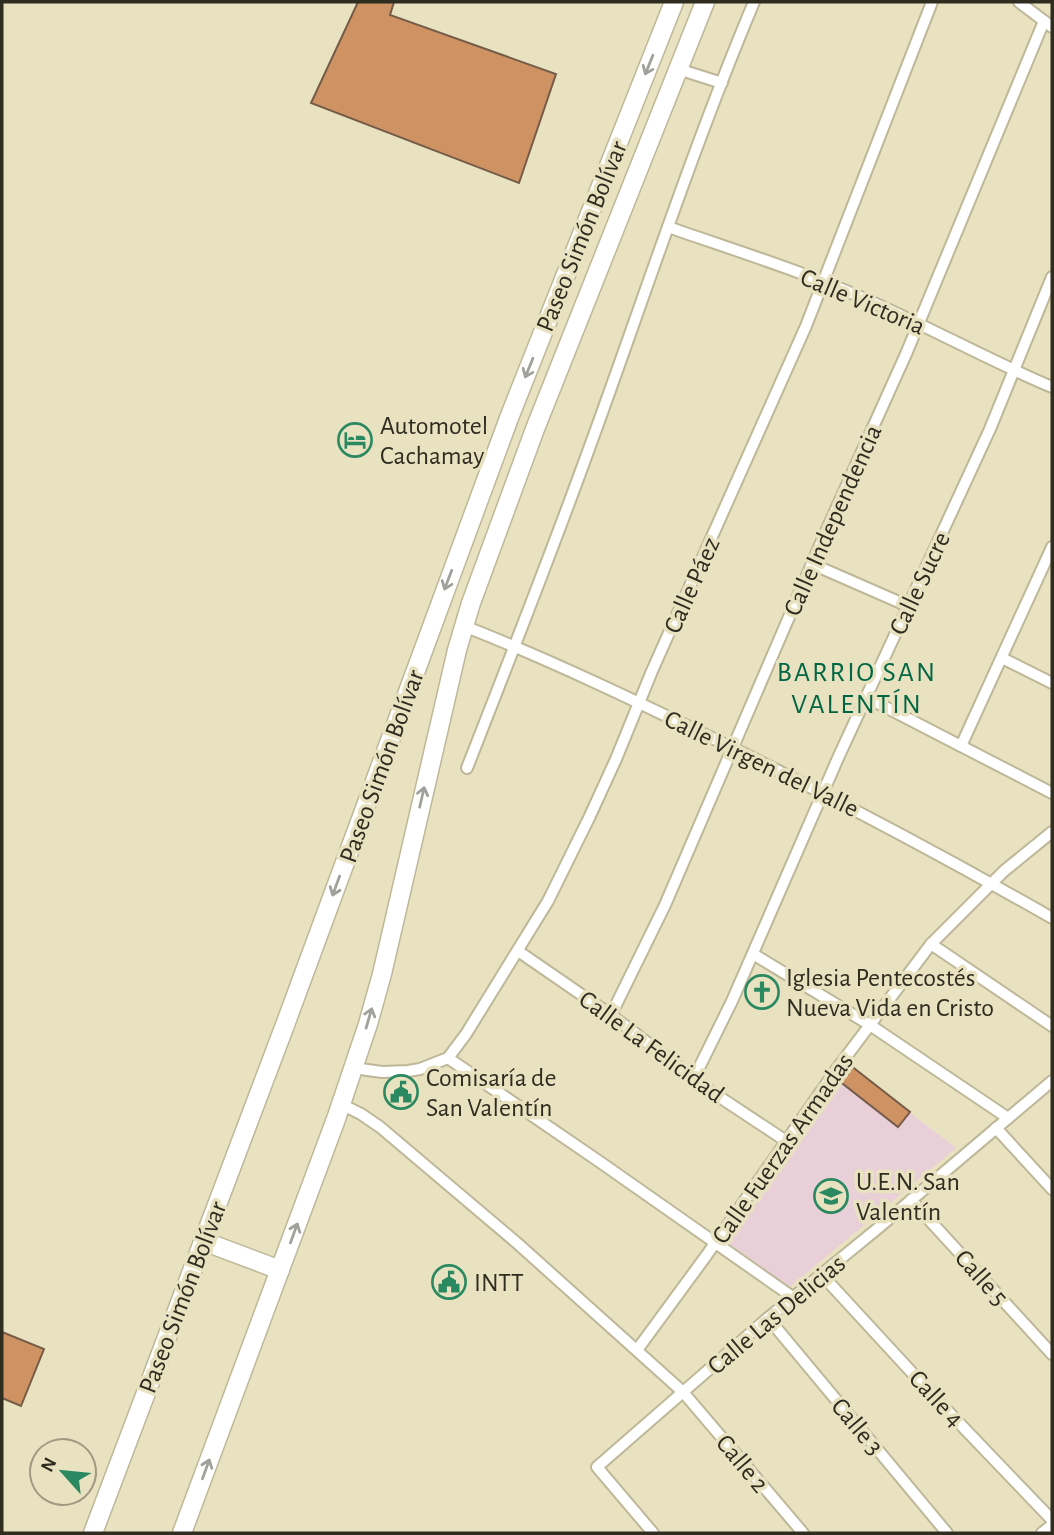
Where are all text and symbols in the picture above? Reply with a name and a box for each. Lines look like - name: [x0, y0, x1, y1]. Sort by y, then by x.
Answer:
- one-way arrow: [642, 54, 655, 76]
- street label: Paseo Simón Bolívar: [532, 137, 632, 335]
- street label: Calle Victoria: [796, 264, 929, 340]
- one-way arrow: [521, 356, 534, 378]
- place label: Automotel Cachamay: [380, 413, 488, 469]
- hotel icon: Automotel Cachamay: [336, 421, 374, 459]
- street label: Calle Independencia: [779, 421, 887, 620]
- street label: Calle Sucre: [885, 528, 955, 639]
- street label: Calle Páez: [659, 533, 725, 637]
- one-way arrow: [441, 569, 453, 591]
- district label: BARRIO SAN VALENTÍN: [777, 659, 937, 719]
- street label: Paseo Simón Bolívar: [335, 666, 429, 866]
- street label: Calle Virgen del Valle: [660, 706, 863, 822]
- one-way arrow: [416, 786, 429, 809]
- one-way arrow: [329, 875, 342, 897]
- place label: Iglesia Pentecostés Nueva Vida en Cristo: [786, 965, 994, 1021]
- church icon: Iglesia Pentecostés Nueva Vida en Cristo: [743, 973, 781, 1011]
- street label: Calle La Felicidad: [574, 986, 729, 1108]
- one-way arrow: [364, 1008, 377, 1030]
- street label: Calle Fuerzas Armadas: [707, 1049, 858, 1249]
- place label: Comisaría de San Valentín: [426, 1065, 556, 1121]
- public building icon: Comisaría de San Valentín: [382, 1073, 420, 1111]
- place label: U.E.N. San Valentín: [856, 1169, 960, 1225]
- school or university icon: U.E.N. San Valentín: [812, 1177, 850, 1215]
- street label: Paseo Simón Bolívar: [134, 1197, 232, 1397]
- one-way arrow: [289, 1223, 301, 1244]
- street label: Calle 5: [950, 1245, 1013, 1311]
- street label: Calle Las Delicias: [703, 1250, 850, 1380]
- public building icon: INTT: [430, 1263, 468, 1301]
- place label: INTT: [474, 1270, 524, 1296]
- street label: Calle 4: [904, 1365, 969, 1432]
- street label: Calle 3: [826, 1393, 888, 1460]
- street label: Calle 2: [711, 1430, 774, 1498]
- north arrow: [28, 1437, 98, 1507]
- text: N: [38, 1455, 61, 1475]
- one-way arrow: [201, 1459, 214, 1481]

